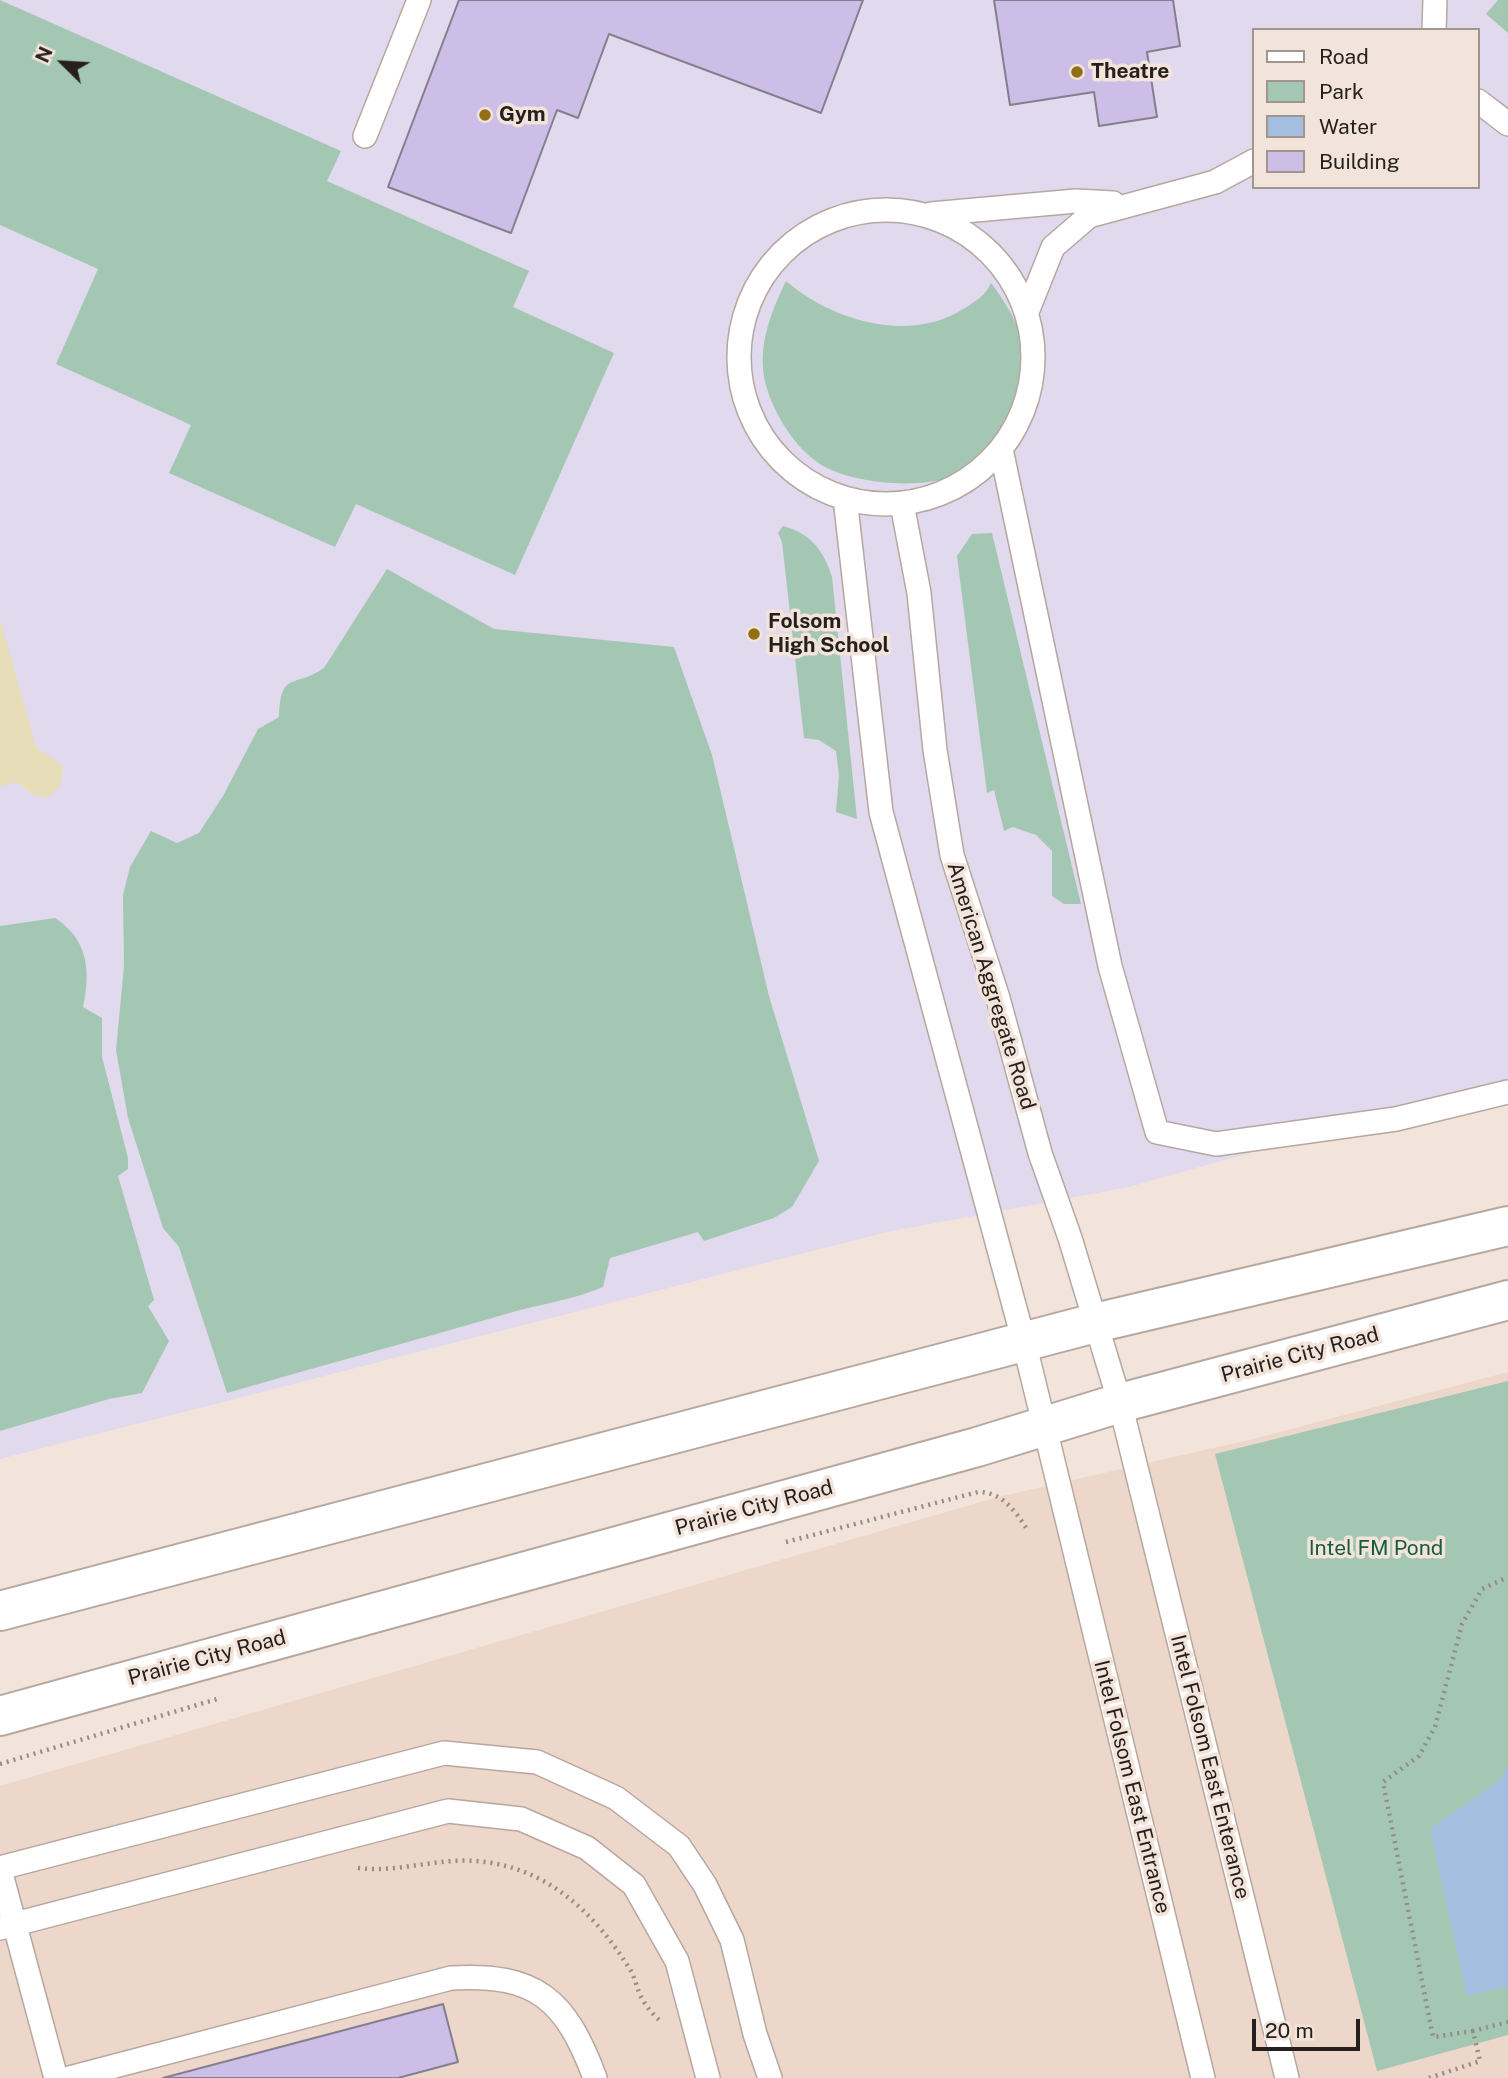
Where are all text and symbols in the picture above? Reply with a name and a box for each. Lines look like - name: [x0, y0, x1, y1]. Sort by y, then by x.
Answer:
- north arrow: [28, 28, 98, 98]
- legend: [1252, 28, 1480, 189]
- text: N: [31, 43, 57, 66]
- text: Road: [1319, 44, 1369, 69]
- place label: Theatre: [1091, 59, 1169, 85]
- marker: Theatre: [1069, 64, 1085, 80]
- text: Park: [1319, 79, 1364, 104]
- place label: Gym: [499, 102, 546, 128]
- marker: Gym: [477, 107, 493, 123]
- text: Water: [1319, 114, 1377, 139]
- text: Building: [1319, 149, 1400, 174]
- place label: Folsom High School: [768, 609, 889, 659]
- marker: Folsom High School: [746, 626, 762, 642]
- street label: American Aggregate Road: [941, 859, 1041, 1113]
- street label: Prairie City Road: [1218, 1322, 1382, 1388]
- street label: Prairie City Road: [672, 1475, 836, 1541]
- park label: Intel FM Pond: [1309, 1536, 1443, 1562]
- street label: Prairie City Road: [125, 1625, 289, 1691]
- street label: Intel Folsom East Enterance: [1165, 1632, 1255, 1902]
- street label: Intel Folsom East Entrance: [1088, 1658, 1176, 1916]
- scale bar: [1256, 2004, 1364, 2048]
- text: 20 m: [1265, 2018, 1314, 2043]

